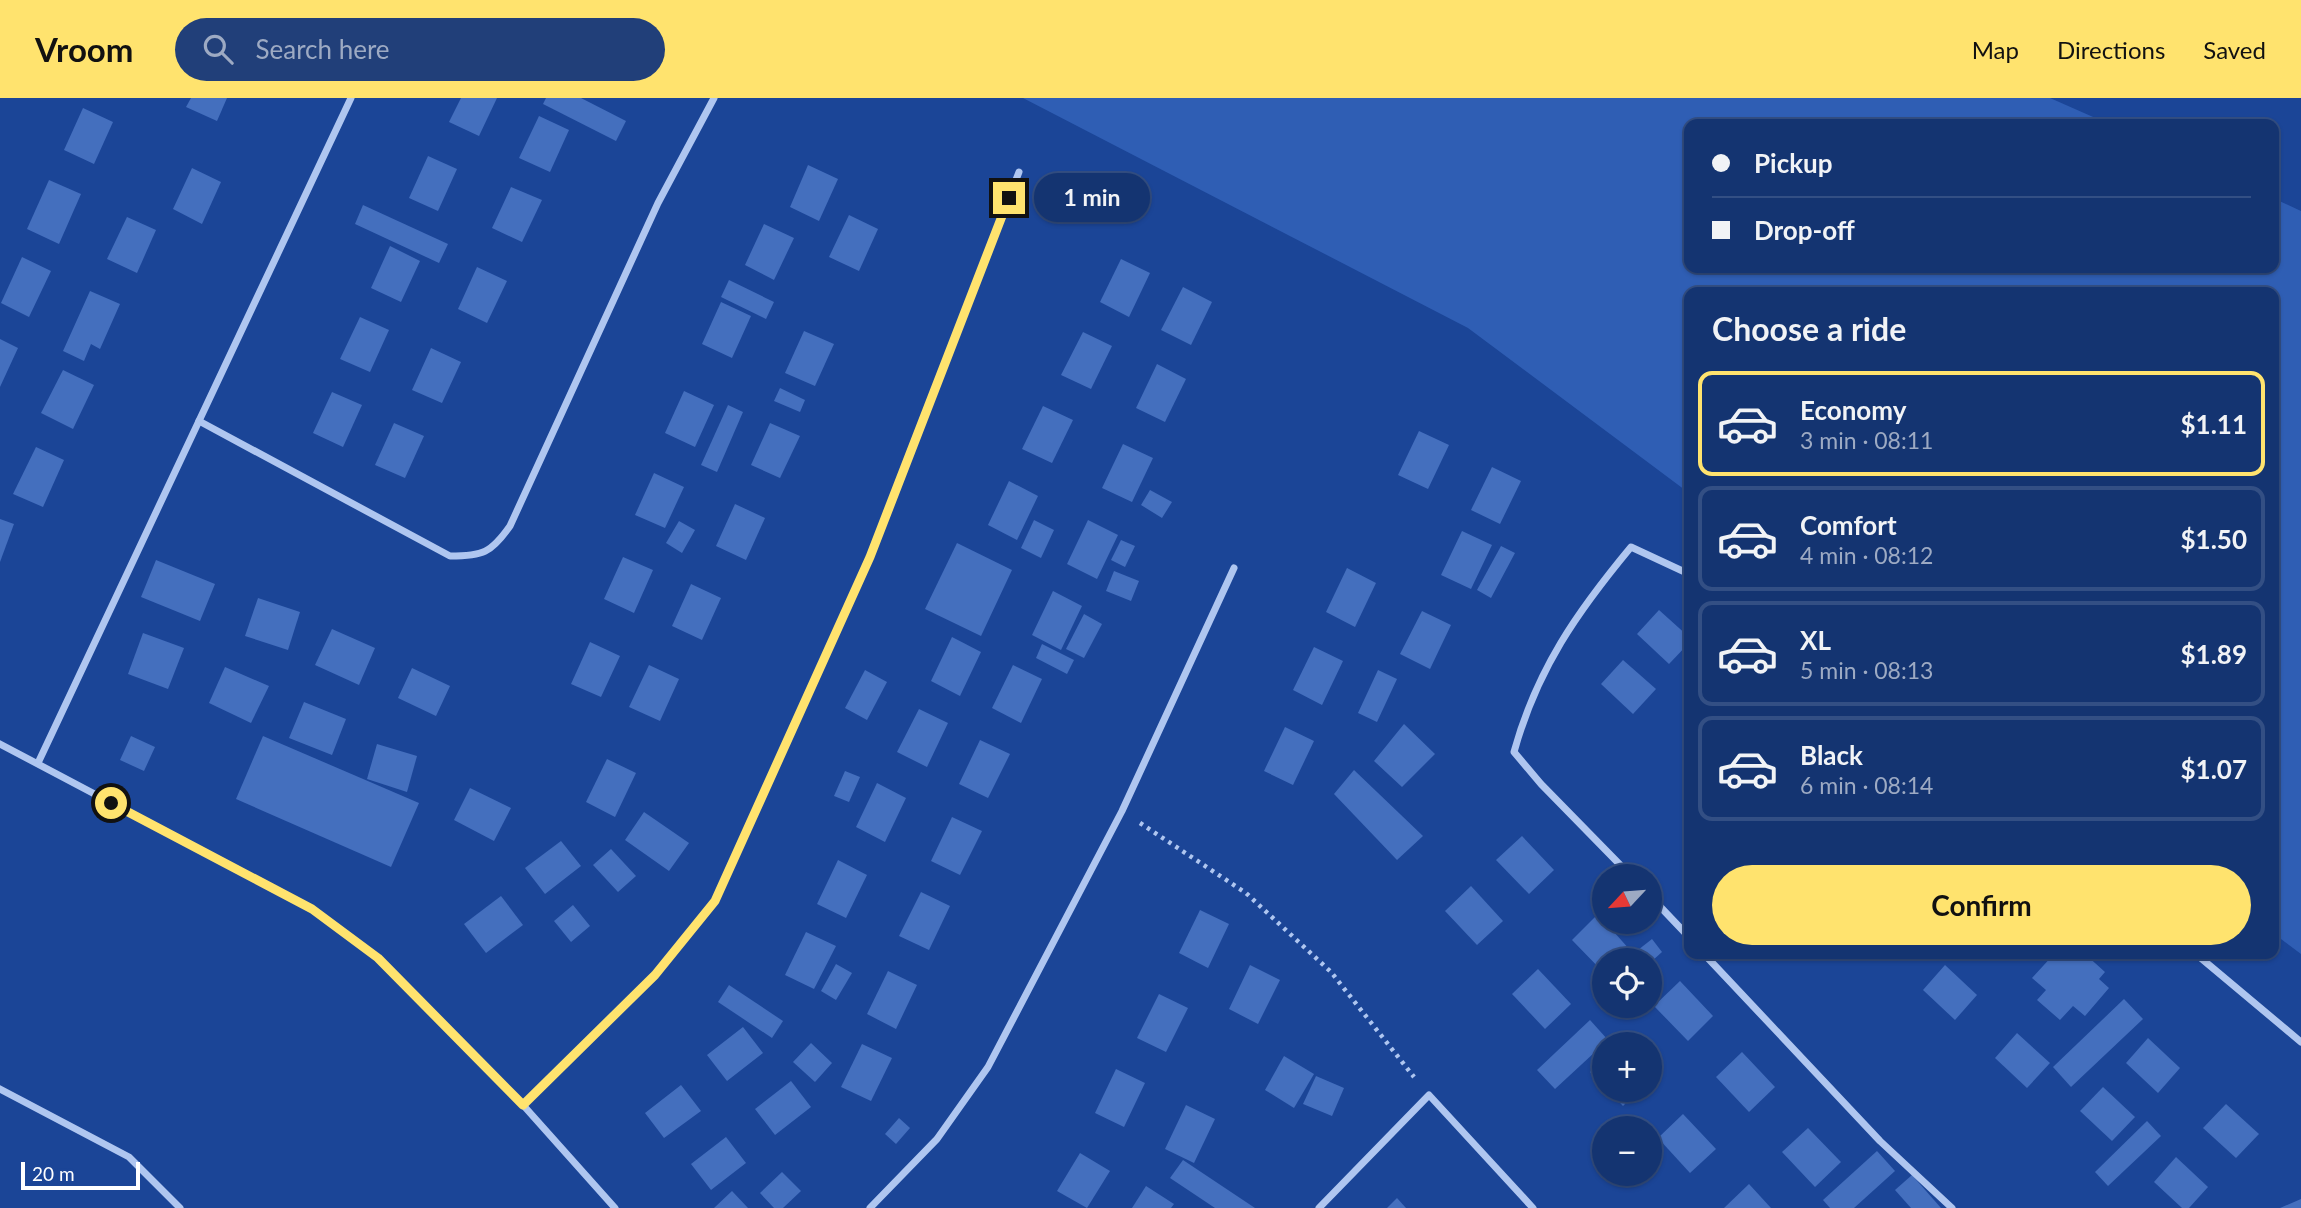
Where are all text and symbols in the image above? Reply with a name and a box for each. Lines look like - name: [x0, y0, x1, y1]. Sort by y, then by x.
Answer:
- search box: [175, 18, 665, 81]
- text: Vroom: [35, 29, 133, 69]
- icon: search: [199, 30, 237, 68]
- text: Search here: [255, 33, 390, 65]
- text: Map: [1972, 35, 2019, 64]
- text: Directions: [2057, 35, 2165, 64]
- text: Saved: [2203, 35, 2266, 64]
- text: Pickup: [1754, 147, 1833, 179]
- callout: 1 min: [1034, 174, 1149, 222]
- route end: [993, 182, 1025, 214]
- text: 1 min: [1063, 183, 1121, 211]
- text: Drop-off: [1754, 214, 1855, 246]
- text: Choose a ride: [1712, 309, 1906, 348]
- icon: car: [1716, 392, 1779, 455]
- text: Economy: [1800, 394, 1906, 426]
- text: $1.11: [2181, 408, 2247, 440]
- text: 3 min · 08:11: [1800, 426, 1933, 454]
- icon: car: [1716, 507, 1779, 570]
- text: Comfort: [1800, 509, 1897, 541]
- text: $1.50: [2181, 523, 2247, 555]
- text: 4 min · 08:12: [1800, 541, 1933, 569]
- icon: car: [1716, 622, 1779, 685]
- text: XL: [1800, 624, 1831, 656]
- text: $1.89: [2181, 638, 2247, 670]
- text: 5 min · 08:13: [1800, 656, 1933, 684]
- icon: car: [1716, 737, 1779, 800]
- text: Black: [1800, 739, 1863, 771]
- text: $1.07: [2181, 753, 2247, 785]
- text: 6 min · 08:14: [1800, 771, 1933, 799]
- route start: [95, 787, 127, 819]
- north arrow: [1592, 864, 1662, 934]
- map controls: [1592, 864, 1662, 1186]
- button: Confirm: [1712, 865, 2251, 945]
- button: locate: [1592, 948, 1662, 1018]
- button: +: [1592, 1032, 1662, 1102]
- button: −: [1592, 1116, 1662, 1186]
- scale bar: [21, 1159, 140, 1191]
- text: 20 m: [32, 1162, 75, 1185]

